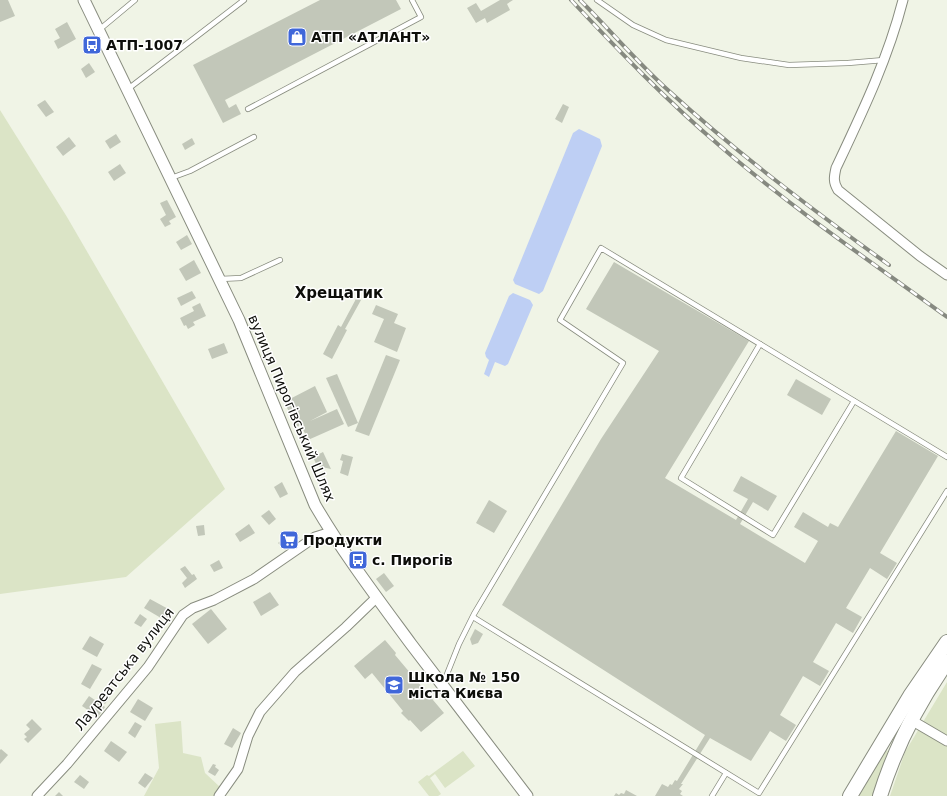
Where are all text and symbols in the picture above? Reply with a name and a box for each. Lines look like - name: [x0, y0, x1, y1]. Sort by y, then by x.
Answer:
- shop icon: АТП «АТЛАНТ»: [286, 26, 308, 48]
- place label: АТП «АТЛАНТ»: [311, 29, 430, 45]
- bus stop icon: АТП-1007: [81, 34, 103, 56]
- place label: АТП-1007: [106, 37, 183, 53]
- district label: Хрещатик: [295, 284, 383, 302]
- street label: вулиця Пирогівський Шлях: [245, 312, 339, 504]
- supermarket icon: Продукти: [278, 529, 300, 551]
- place label: Продукти: [303, 532, 382, 548]
- bus stop icon: с. Пирогів: [347, 549, 369, 571]
- place label: с. Пирогів: [372, 552, 453, 568]
- street label: Лауреатська вулиця: [71, 604, 177, 734]
- place label: Школа № 150 міста Києва: [408, 669, 520, 701]
- school or university icon: Школа № 150 міста Києва: [383, 674, 405, 696]

